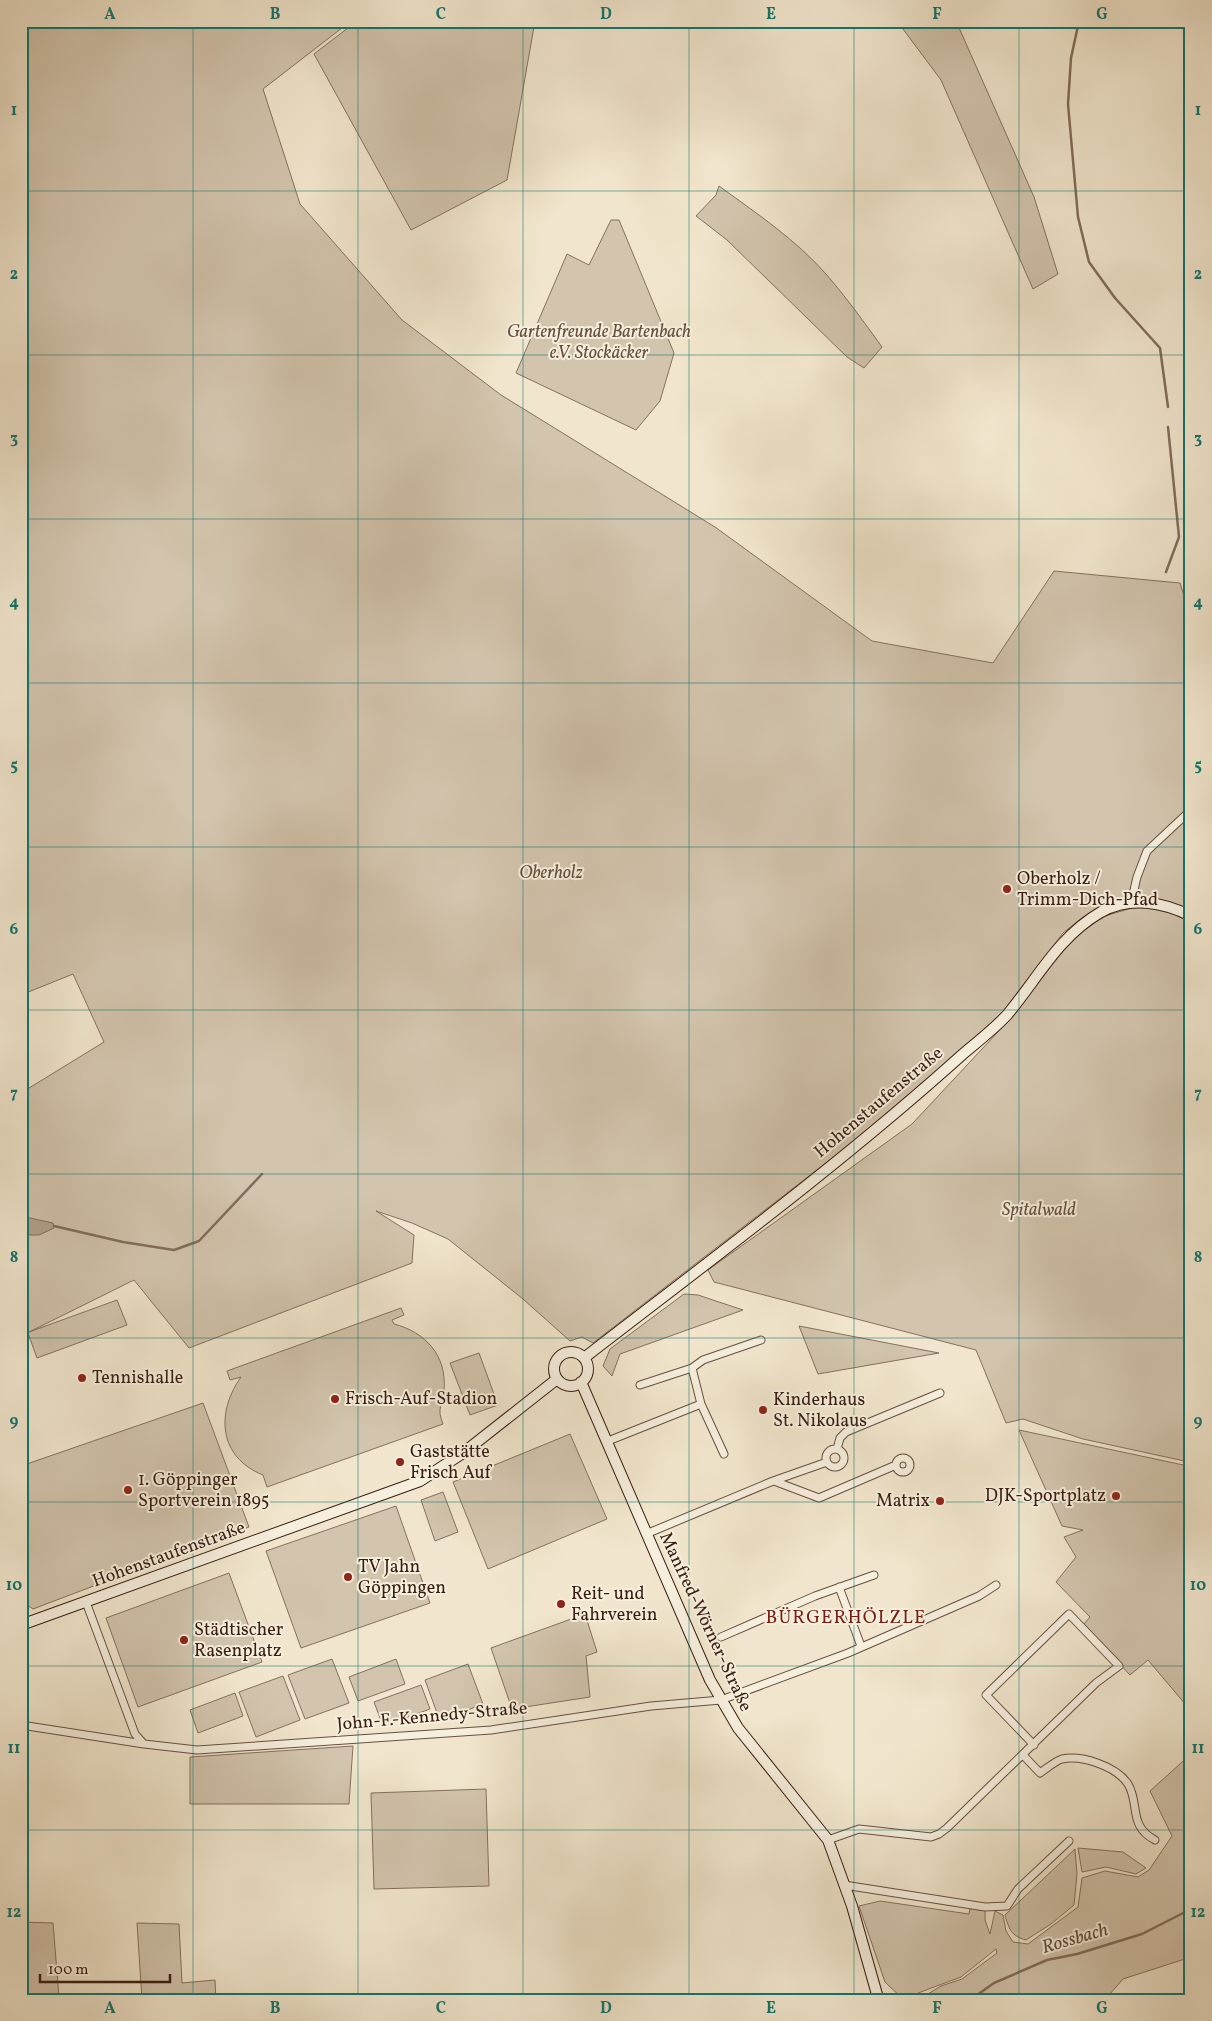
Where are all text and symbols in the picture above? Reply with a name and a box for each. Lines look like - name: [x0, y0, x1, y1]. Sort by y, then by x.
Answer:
- text: A: [104, 4, 116, 26]
- text: B: [270, 4, 281, 26]
- text: C: [436, 4, 446, 26]
- text: D: [600, 4, 612, 26]
- text: E: [766, 4, 776, 26]
- text: F: [932, 4, 942, 26]
- text: G: [1096, 4, 1108, 26]
- text: 1: [11, 100, 17, 122]
- text: 1: [1195, 100, 1201, 122]
- text: 2: [10, 264, 18, 286]
- text: 2: [1194, 264, 1202, 286]
- park label: Gartenfreunde Bartenbach e.V. Stockäcker: [507, 320, 691, 366]
- text: 3: [10, 428, 18, 450]
- text: 3: [1194, 428, 1202, 450]
- text: 4: [9, 592, 19, 614]
- text: 4: [1193, 592, 1203, 614]
- text: 5: [10, 755, 18, 777]
- text: 5: [1194, 755, 1202, 777]
- park label: Oberholz: [519, 861, 583, 886]
- place label: Oberholz / Trimm-Dich-Pfad: [1017, 867, 1158, 913]
- marker: Oberholz / Trimm-Dich-Pfad: [1001, 883, 1013, 895]
- text: 6: [10, 919, 19, 941]
- text: 6: [1194, 919, 1203, 941]
- street label: Hohenstaufenstraße: [809, 1042, 949, 1164]
- text: 7: [10, 1083, 18, 1105]
- text: 7: [1194, 1083, 1202, 1105]
- park label: Spitalwald: [1002, 1198, 1076, 1223]
- text: 8: [10, 1247, 18, 1269]
- text: 8: [1194, 1247, 1202, 1269]
- place label: Tennishalle: [92, 1366, 183, 1391]
- marker: Tennishalle: [76, 1372, 88, 1384]
- place label: Frisch-Auf-Stadion: [345, 1387, 498, 1412]
- place label: Kinderhaus St. Nikolaus: [773, 1388, 867, 1434]
- marker: Frisch-Auf-Stadion: [329, 1393, 341, 1405]
- marker: Kinderhaus St. Nikolaus: [757, 1404, 769, 1416]
- text: 9: [10, 1411, 19, 1433]
- text: 9: [1194, 1411, 1203, 1433]
- place label: Gaststätte Frisch Auf: [410, 1440, 493, 1486]
- marker: Gaststätte Frisch Auf: [394, 1456, 406, 1468]
- place label: 1. Göppinger Sportverein 1895: [138, 1468, 269, 1514]
- marker: 1. Göppinger Sportverein 1895: [122, 1484, 134, 1496]
- place label: DJK-Sportplatz: [985, 1484, 1106, 1509]
- place label: Matrix: [876, 1489, 930, 1514]
- marker: DJK-Sportplatz: [1110, 1490, 1122, 1502]
- marker: Matrix: [934, 1495, 946, 1507]
- street label: Hohenstaufenstraße: [89, 1516, 249, 1594]
- street label: Manfred-Wörner-Straße: [652, 1528, 758, 1716]
- place label: TV Jahn Göppingen: [358, 1555, 446, 1601]
- marker: TV Jahn Göppingen: [342, 1571, 354, 1583]
- text: 10: [6, 1575, 22, 1597]
- text: 10: [1190, 1575, 1206, 1597]
- place label: Reit- und Fahrverein: [571, 1582, 658, 1628]
- marker: Reit- und Fahrverein: [555, 1598, 567, 1610]
- district label: BÜRGERHÖLZLE: [766, 1605, 926, 1631]
- place label: Städtischer Rasenplatz: [194, 1618, 284, 1664]
- marker: Städtischer Rasenplatz: [178, 1634, 190, 1646]
- street label: John-F.-Kennedy-Straße: [336, 1696, 528, 1738]
- text: 11: [8, 1738, 20, 1760]
- text: 11: [1192, 1738, 1204, 1760]
- text: 12: [7, 1902, 21, 1924]
- text: 12: [1191, 1902, 1205, 1924]
- water label: Rossbach: [1039, 1917, 1111, 1961]
- scale bar: [40, 1951, 170, 1983]
- text: 100 m: [48, 1960, 88, 1981]
- text: A: [104, 1998, 116, 2020]
- text: B: [270, 1998, 281, 2020]
- text: C: [436, 1998, 446, 2020]
- text: D: [600, 1998, 612, 2020]
- text: E: [766, 1998, 776, 2020]
- text: F: [932, 1998, 942, 2020]
- text: G: [1096, 1998, 1108, 2020]

